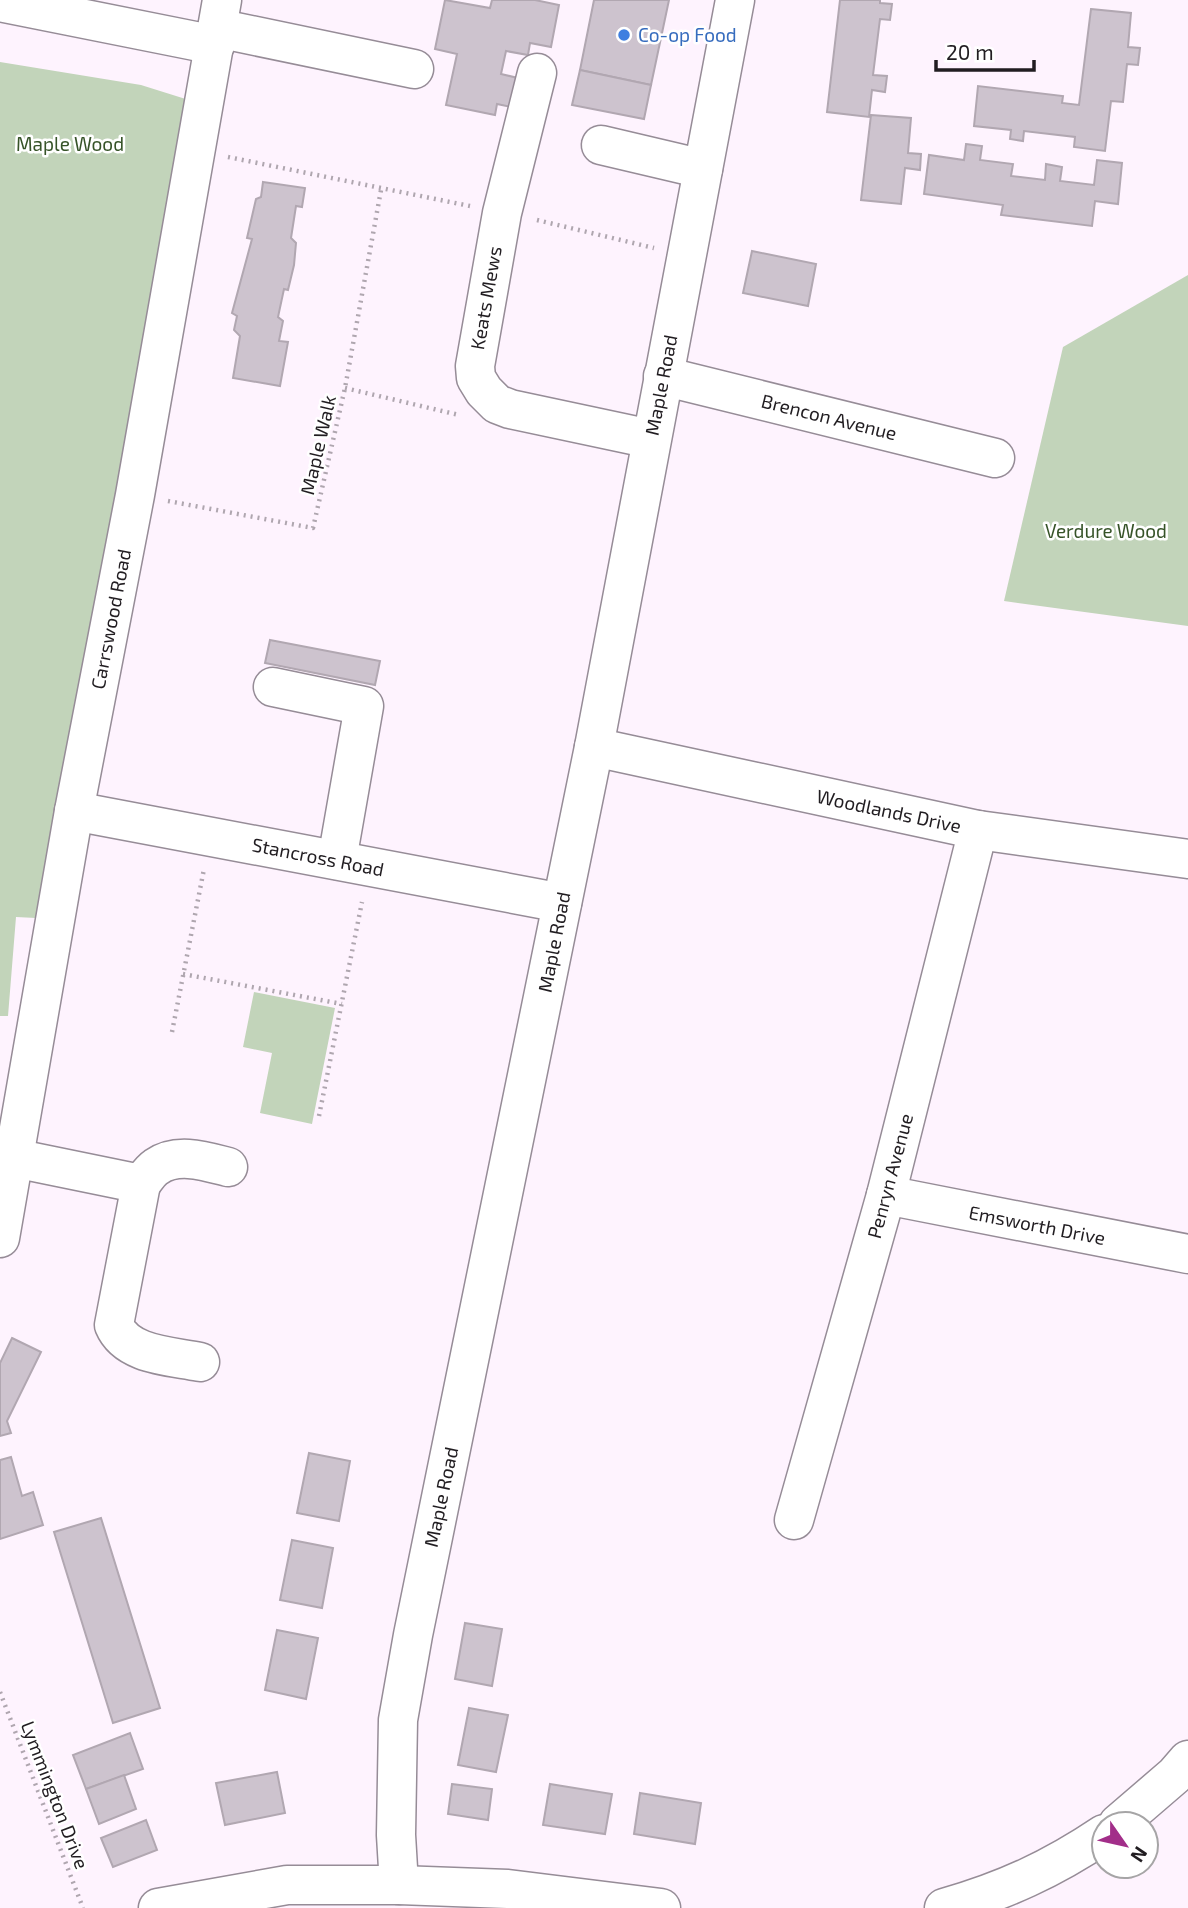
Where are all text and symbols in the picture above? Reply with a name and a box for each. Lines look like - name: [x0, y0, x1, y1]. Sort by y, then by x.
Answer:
- place label: Co-op Food: [638, 23, 737, 46]
- marker: Co-op Food: [616, 27, 632, 43]
- scale bar: [936, 28, 1034, 72]
- text: 20 m: [946, 39, 994, 64]
- park label: Maple Wood: [16, 132, 124, 155]
- street label: Keats Mews: [465, 244, 506, 352]
- street label: Maple Road: [639, 333, 682, 437]
- street label: Brencon Avenue: [759, 389, 899, 444]
- street label: Maple Walk: [295, 393, 340, 497]
- park label: Verdure Wood: [1045, 519, 1167, 542]
- street label: Carrswood Road: [86, 547, 135, 691]
- street label: Woodlands Drive: [815, 784, 963, 837]
- street label: Stancross Road: [250, 832, 386, 881]
- street label: Maple Road: [532, 890, 575, 994]
- street label: Penryn Avenue: [862, 1111, 917, 1241]
- street label: Emsworth Drive: [967, 1200, 1107, 1249]
- street label: Maple Road: [419, 1445, 462, 1549]
- street label: Lymmington Drive: [17, 1718, 94, 1872]
- north arrow: [1090, 1810, 1160, 1880]
- text: N: [1126, 1843, 1153, 1867]

